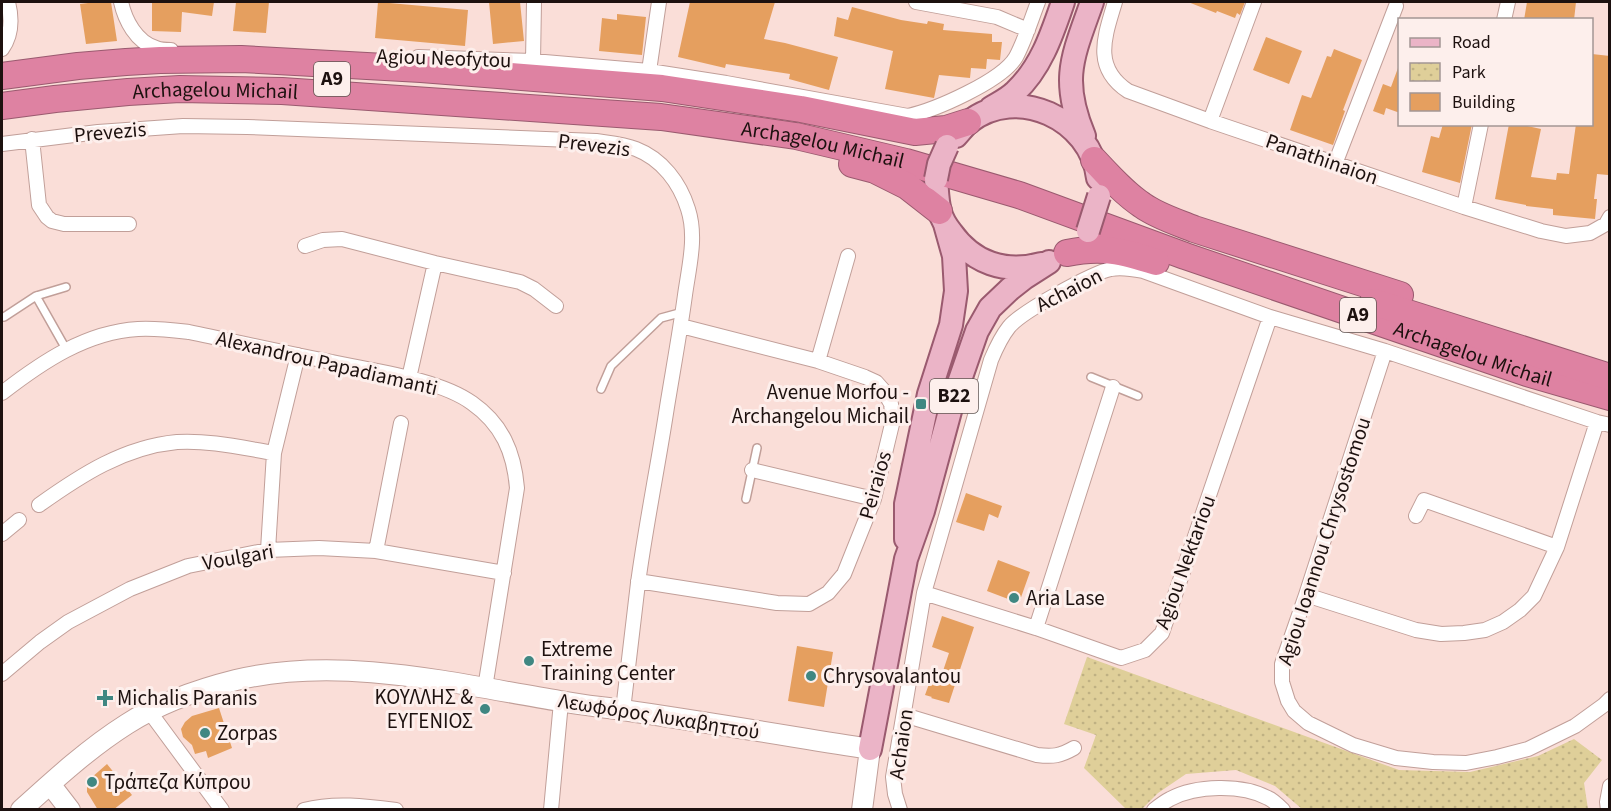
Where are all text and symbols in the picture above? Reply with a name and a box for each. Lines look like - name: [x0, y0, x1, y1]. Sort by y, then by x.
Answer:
- legend: [1398, 18, 1593, 126]
- text: Road: [1452, 30, 1491, 55]
- street label: Agiou Neofytou: [376, 41, 512, 75]
- text: Park: [1452, 60, 1486, 85]
- road number: A9: [314, 62, 350, 96]
- street label: Archagelou Michail: [131, 74, 299, 107]
- text: Building: [1452, 90, 1515, 115]
- street label: Archagelou Michail: [739, 113, 907, 176]
- street label: Prevezis: [73, 114, 148, 150]
- street label: Prevezis: [556, 126, 632, 164]
- street label: Panathinaion: [1262, 126, 1382, 192]
- street label: Achaion: [1031, 261, 1107, 319]
- road number: A9: [1340, 298, 1376, 332]
- street label: Archagelou Michail: [1390, 313, 1556, 395]
- street label: Alexandrou Papadiamanti: [213, 323, 441, 403]
- place label: Avenue Morfou - Archangelou Michail: [732, 377, 909, 431]
- road number: B22: [930, 379, 978, 413]
- marker: Avenue Morfou - Archangelou Michail: [914, 397, 928, 411]
- street label: Agiou Ioannou Chrysostomou: [1270, 413, 1378, 669]
- street label: Peiraios: [851, 447, 899, 523]
- street label: Agiou Nektariou: [1147, 491, 1223, 633]
- street label: Voulgari: [200, 536, 276, 578]
- place label: Aria Lase: [1026, 583, 1105, 613]
- marker: Aria Lase: [1007, 591, 1021, 605]
- place label: Extreme Training Center: [541, 634, 676, 688]
- marker: Extreme Training Center: [522, 654, 536, 668]
- place label: Chrysovalantou: [823, 661, 961, 691]
- marker: Chrysovalantou: [804, 669, 818, 683]
- place label: ΚΟΥΛΛΗΣ & ΕΥΓΕΝΙΟΣ: [375, 682, 473, 736]
- place label: Michalis Paranis: [117, 683, 257, 713]
- street label: Λεωφόρος Λυκαβηττού: [556, 685, 762, 747]
- marker: Michalis Paranis: [98, 691, 112, 705]
- marker: ΚΟΥΛΛΗΣ & ΕΥΓΕΝΙΟΣ: [478, 702, 492, 716]
- street label: Achaion: [881, 707, 921, 781]
- place label: Zorpas: [217, 718, 277, 748]
- marker: Zorpas: [198, 726, 212, 740]
- place label: Τράπεζα Κύπρου: [104, 767, 251, 797]
- marker: Τράπεζα Κύπρου: [85, 775, 99, 789]

